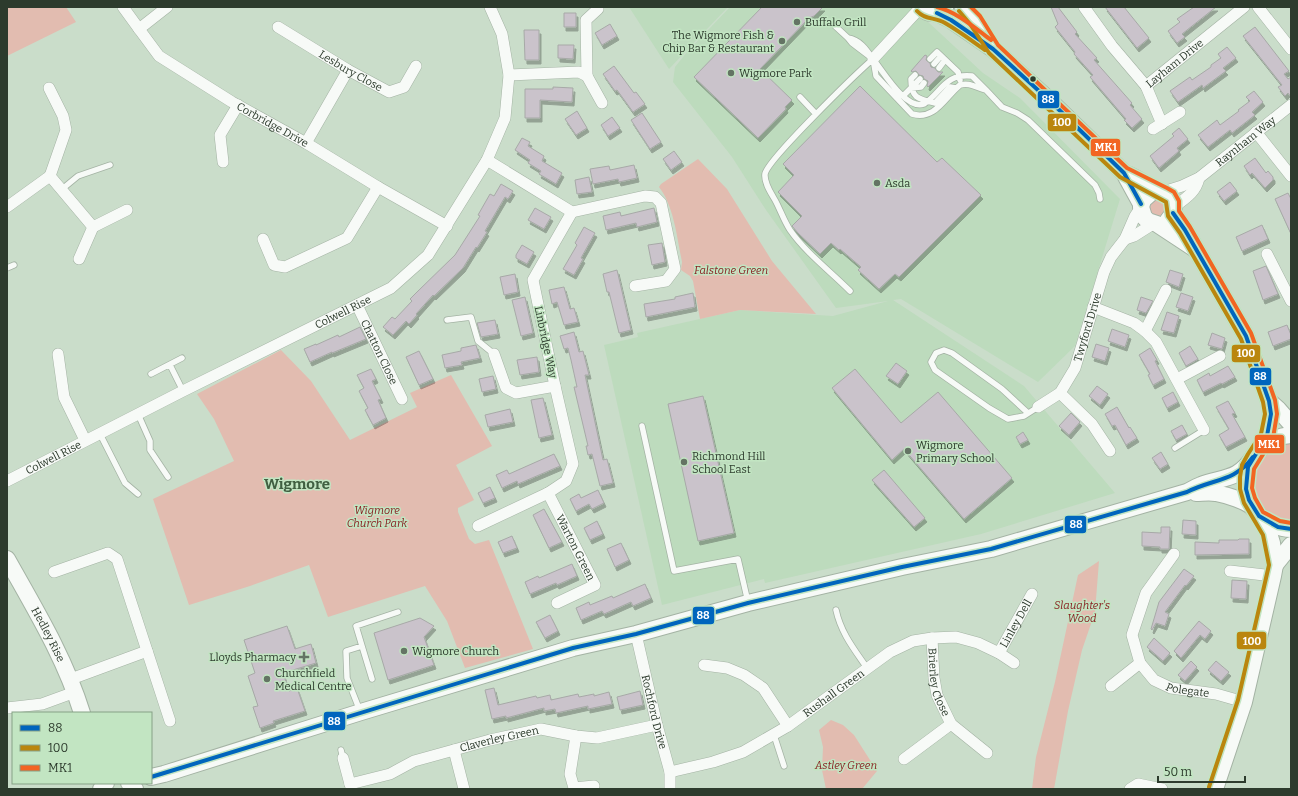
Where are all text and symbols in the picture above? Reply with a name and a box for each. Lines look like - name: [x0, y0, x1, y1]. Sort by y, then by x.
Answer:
- place label: Buffalo Grill: [805, 16, 866, 29]
- marker: Buffalo Grill: [792, 17, 802, 27]
- place label: The Wigmore Fish & Chip Bar & Restaurant: [662, 29, 774, 55]
- marker: The Wigmore Fish & Chip Bar & Restaurant: [777, 36, 787, 46]
- street label: Layham Drive: [1143, 36, 1206, 91]
- street label: Lesbury Close: [316, 48, 385, 94]
- place label: Wigmore Park: [739, 67, 813, 80]
- marker: Wigmore Park: [726, 68, 736, 78]
- unlabelled marker: [1028, 74, 1038, 84]
- line badge: 88: [1037, 90, 1060, 109]
- text: 88: [1041, 93, 1055, 106]
- street label: Corbridge Drive: [234, 100, 311, 150]
- line badge: 100: [1047, 113, 1077, 132]
- street label: Raynham Way: [1213, 114, 1278, 169]
- text: 100: [1053, 116, 1071, 129]
- line badge: MK1: [1090, 138, 1121, 157]
- text: MK1: [1095, 141, 1117, 154]
- place label: Asda: [885, 177, 910, 190]
- marker: Asda: [872, 178, 882, 188]
- park label: Falstone Green: [694, 264, 768, 277]
- street label: Twyford Drive: [1071, 291, 1104, 363]
- street label: Colwell Rise: [313, 293, 373, 332]
- street label: Linbridge Way: [532, 305, 560, 379]
- street label: Chatton Close: [358, 317, 400, 387]
- line badge: 100: [1231, 344, 1261, 363]
- text: 100: [1237, 347, 1255, 360]
- line badge: 88: [1249, 367, 1272, 386]
- text: 88: [1253, 370, 1267, 383]
- line badge: MK1: [1254, 434, 1285, 454]
- street label: Colwell Rise: [23, 438, 84, 477]
- text: MK1: [1258, 438, 1280, 451]
- place label: Wigmore Primary School: [916, 439, 995, 465]
- marker: Wigmore Primary School: [903, 446, 913, 456]
- place label: Richmond Hill School East: [692, 450, 766, 476]
- marker: Richmond Hill School East: [679, 457, 689, 467]
- district label: Wigmore: [264, 475, 330, 493]
- park label: Wigmore Church Park: [347, 504, 408, 530]
- street label: Warton Green: [553, 512, 598, 583]
- line badge: 88: [1064, 515, 1087, 534]
- text: 88: [1069, 518, 1083, 531]
- street label: Linley Dell: [997, 597, 1035, 650]
- park label: Slaughter's Wood: [1054, 599, 1110, 625]
- street label: Hedley Rise: [28, 605, 67, 664]
- line badge: 88: [692, 606, 715, 625]
- text: 88: [696, 609, 710, 622]
- line badge: 100: [1236, 631, 1267, 650]
- text: 100: [1243, 635, 1261, 648]
- place label: Wigmore Church: [412, 645, 499, 658]
- marker: Wigmore Church: [399, 646, 409, 656]
- street label: Brierley Close: [926, 648, 952, 719]
- place label: Lloyds Pharmacy: [209, 651, 296, 664]
- marker: Lloyds Pharmacy: [299, 652, 309, 662]
- place label: Churchfield Medical Centre: [275, 667, 352, 693]
- street label: Rushall Green: [801, 667, 867, 720]
- street label: Rochford Drive: [639, 673, 669, 751]
- marker: Churchfield Medical Centre: [262, 674, 272, 684]
- street label: Polegate: [1163, 680, 1210, 700]
- line badge: 88: [323, 711, 346, 731]
- legend: [12, 712, 152, 784]
- text: 88: [327, 715, 341, 728]
- text: 88: [48, 721, 62, 735]
- street label: Claverley Green: [458, 724, 540, 755]
- text: 100: [48, 741, 68, 755]
- scale bar: [1158, 758, 1245, 784]
- park label: Astley Green: [814, 759, 877, 772]
- text: MK1: [48, 761, 72, 775]
- text: 50 m: [1164, 765, 1193, 779]

